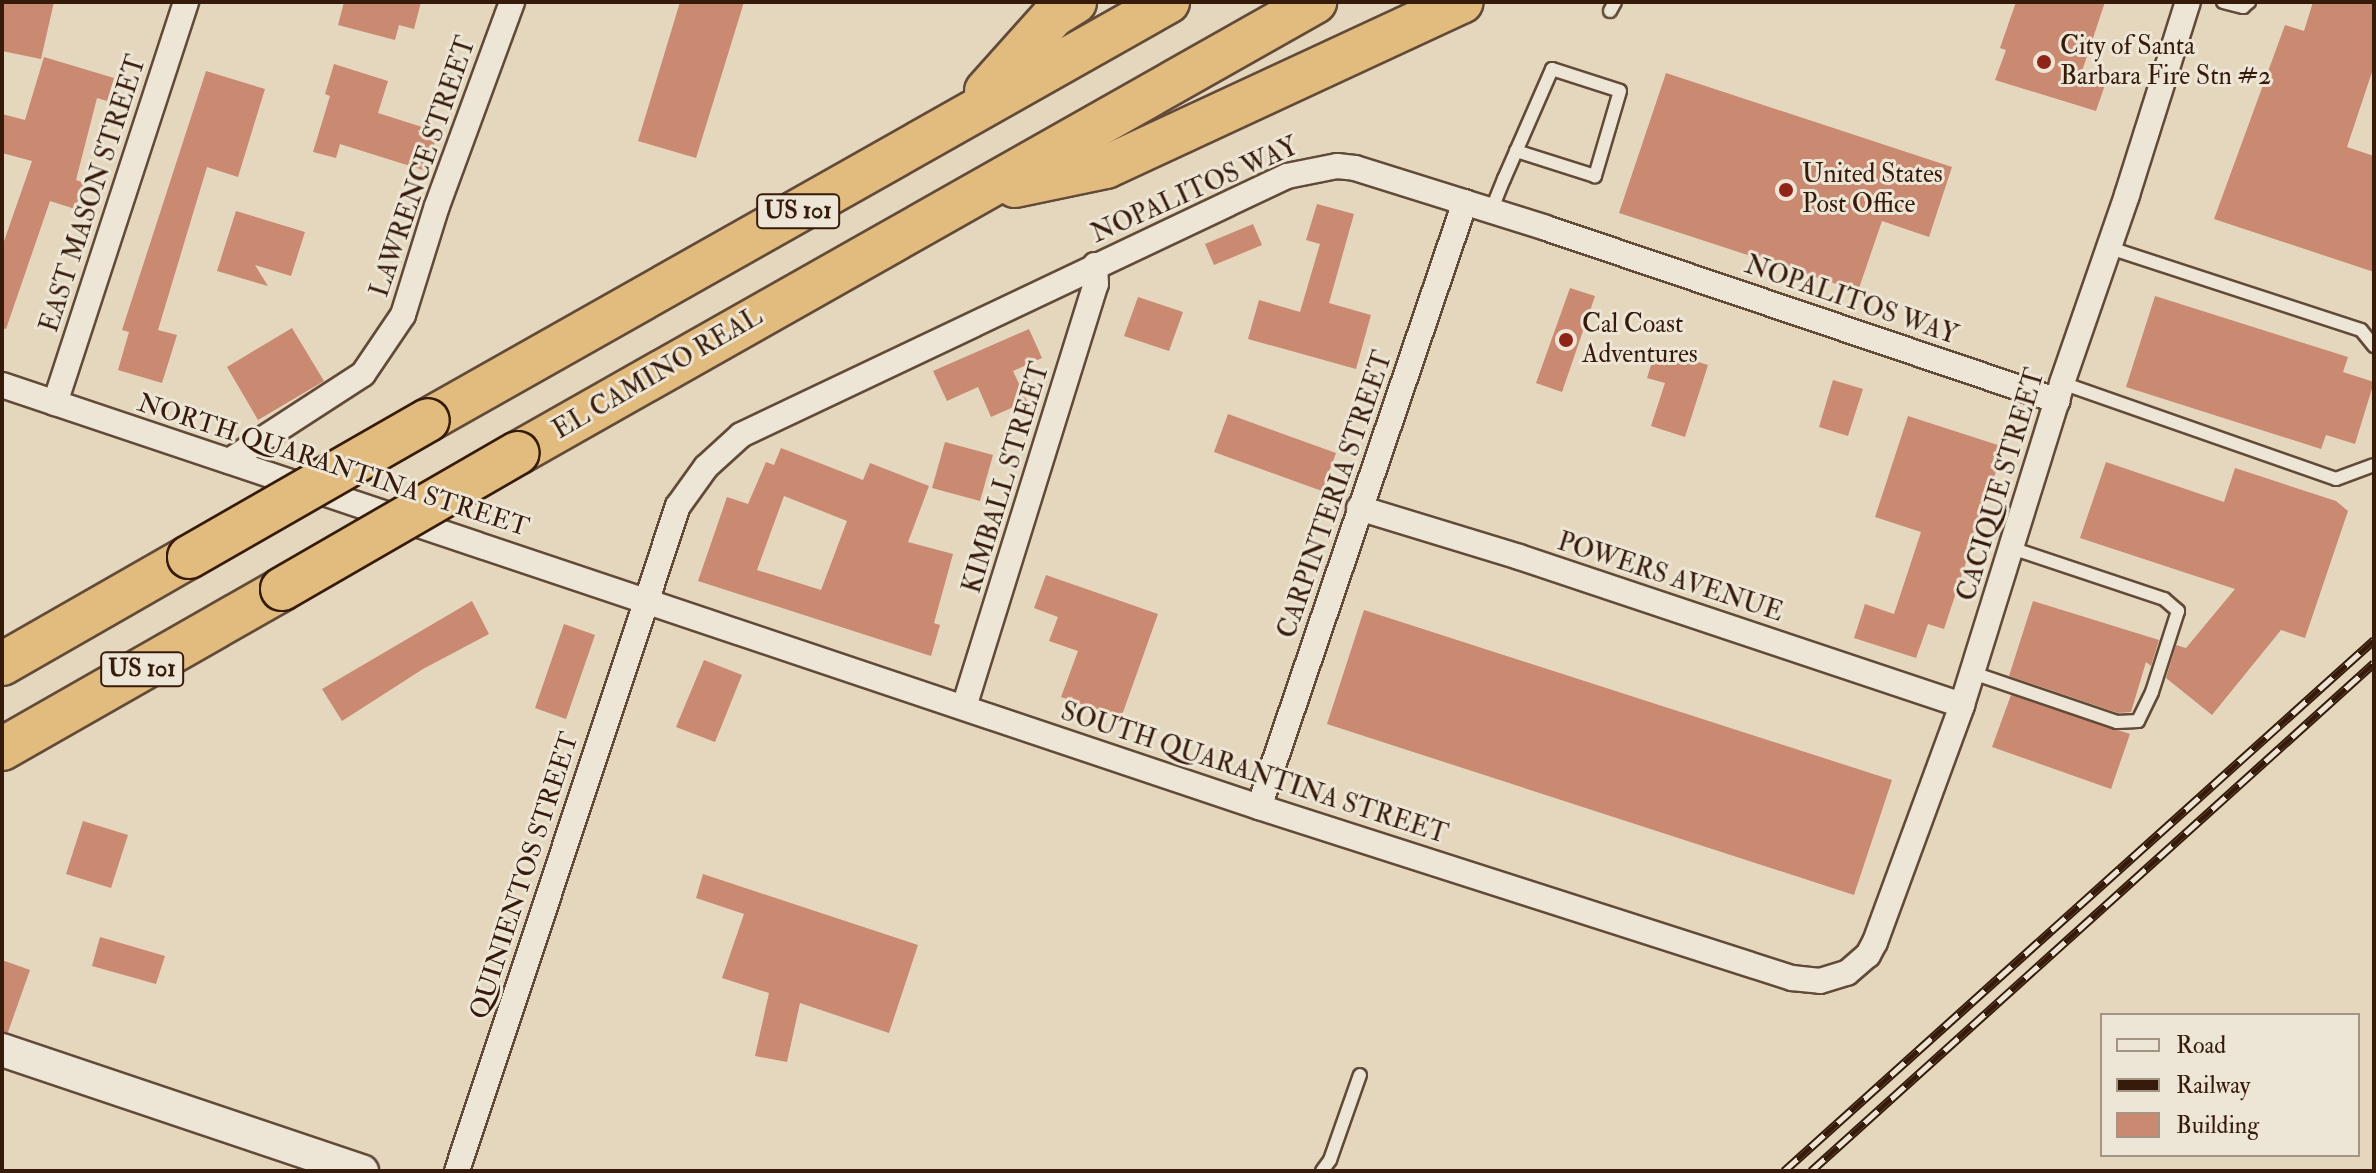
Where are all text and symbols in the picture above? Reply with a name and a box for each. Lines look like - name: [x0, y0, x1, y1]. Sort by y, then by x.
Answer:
- place label: City of Santa Barbara Fire Stn #2: [2060, 31, 2271, 92]
- street label: LAWRENCE STREET: [365, 33, 483, 301]
- street label: EAST MASON STREET: [34, 52, 154, 336]
- marker: City of Santa Barbara Fire Stn #2: [2035, 53, 2053, 71]
- street label: NOPALITOS WAY: [1087, 131, 1303, 251]
- place label: United States Post Office: [1802, 159, 1943, 220]
- marker: United States Post Office: [1777, 181, 1795, 199]
- road number: US 101: [756, 191, 840, 231]
- street label: NOPALITOS WAY: [1740, 250, 1962, 352]
- street label: EL CAMINO REAL: [548, 301, 768, 447]
- place label: Cal Coast Adventures: [1582, 309, 1698, 370]
- marker: Cal Coast Adventures: [1557, 331, 1575, 349]
- street label: CARPINTERIA STREET: [1272, 347, 1400, 643]
- street label: KIMBALL STREET: [957, 359, 1057, 597]
- street label: CACIQUE STREET: [1952, 365, 2052, 605]
- street label: NORTH QUARANTINA STREET: [133, 388, 533, 544]
- street label: POWERS AVENUE: [1553, 527, 1787, 629]
- road number: US 101: [100, 649, 184, 689]
- street label: SOUTH QUARANTINA STREET: [1057, 697, 1451, 851]
- street label: QUINIENTOS STREET: [464, 729, 586, 1023]
- legend: [2100, 1013, 2360, 1157]
- text: Road: [2176, 1030, 2226, 1061]
- text: Railway: [2176, 1070, 2250, 1101]
- text: Building: [2176, 1110, 2259, 1141]

